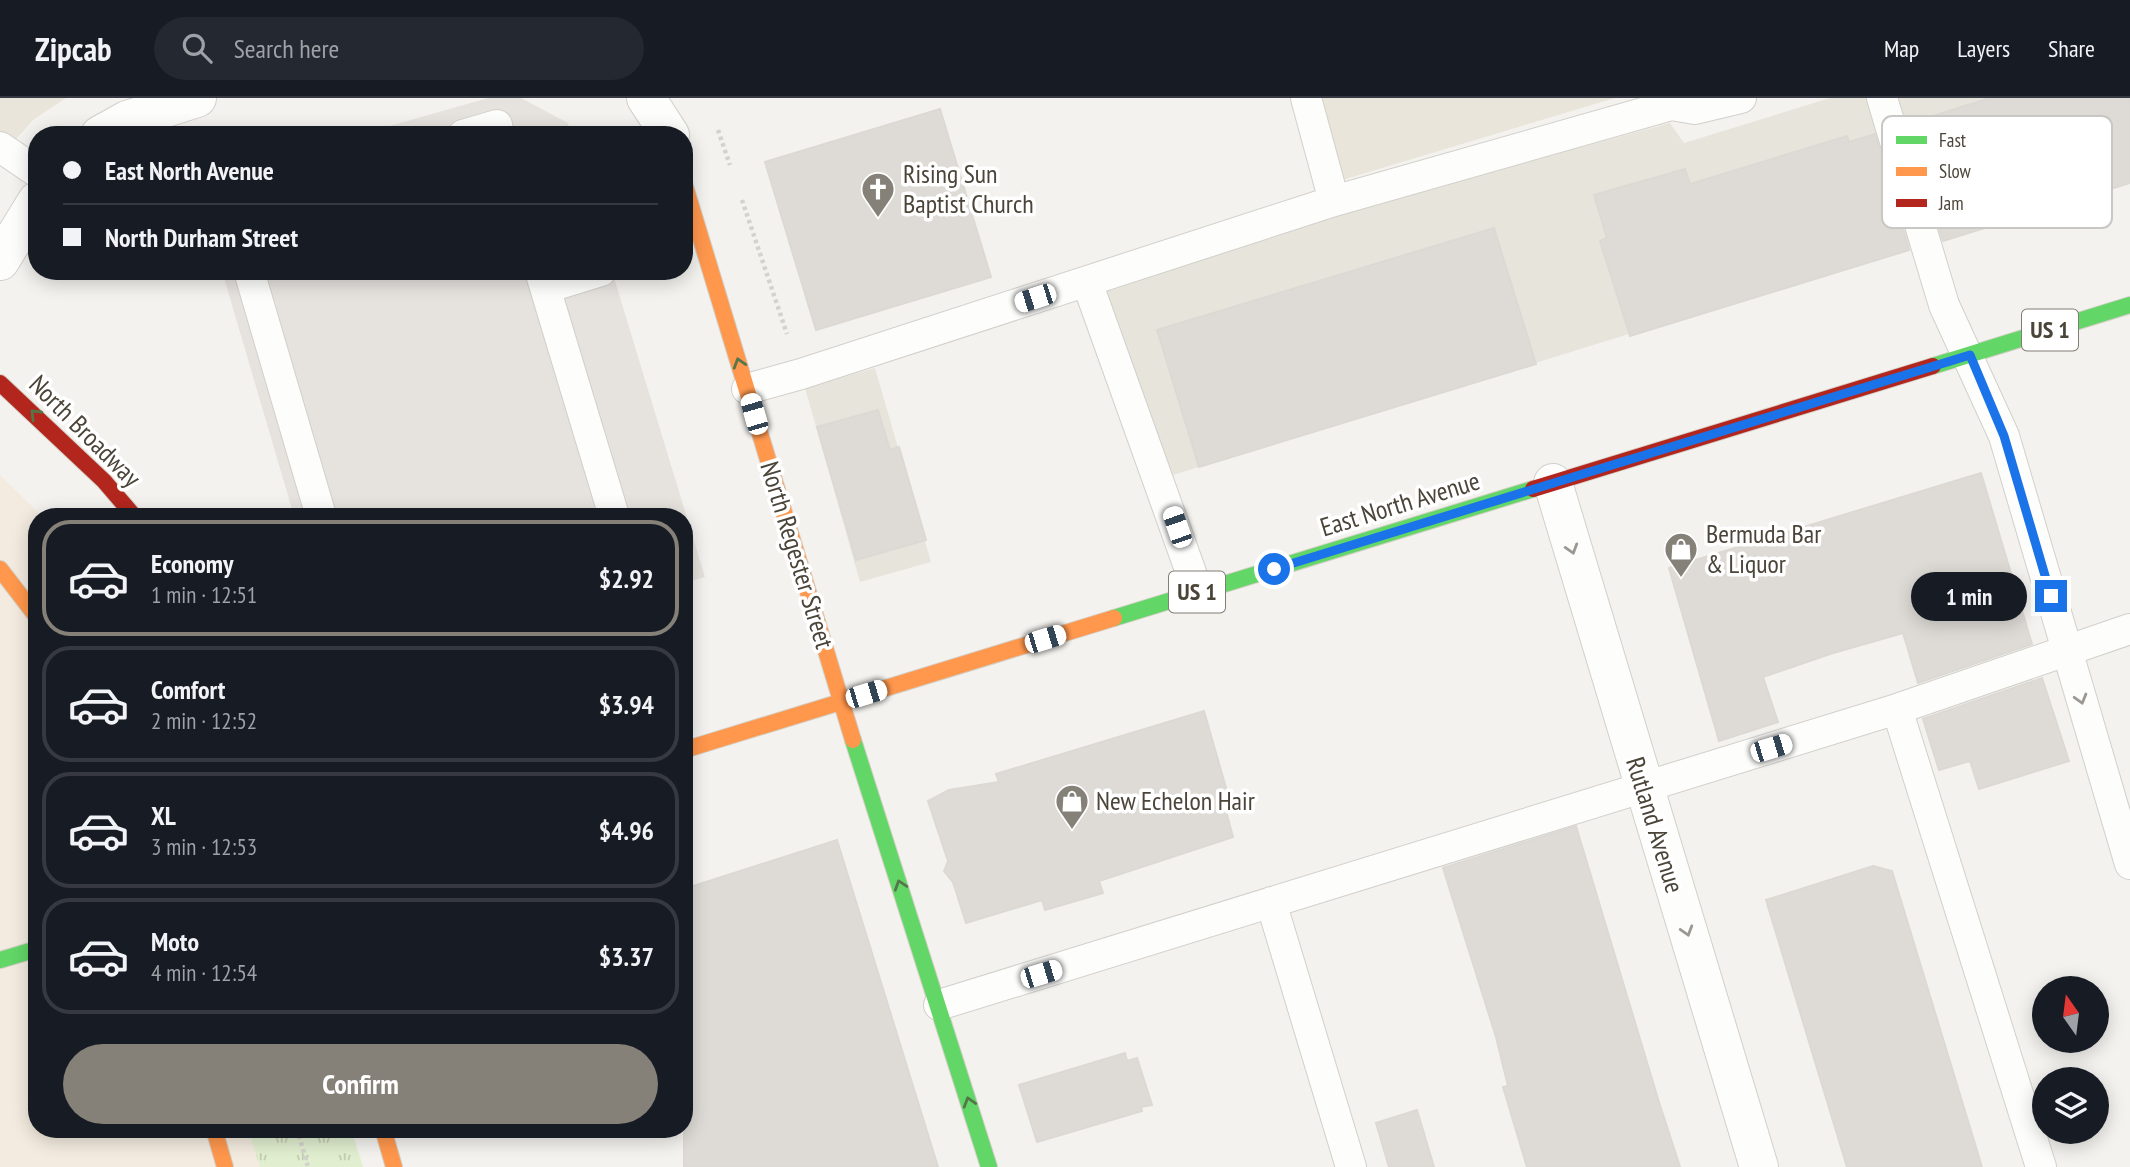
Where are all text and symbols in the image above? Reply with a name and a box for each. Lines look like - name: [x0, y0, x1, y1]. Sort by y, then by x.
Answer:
- search box: [154, 17, 644, 80]
- text: Zipcab: [35, 27, 112, 70]
- icon: search: [178, 29, 216, 67]
- text: Search here: [234, 32, 339, 65]
- text: Map: [1884, 33, 1919, 64]
- text: Layers: [1957, 33, 2010, 64]
- text: Share: [2048, 33, 2095, 64]
- legend: [1882, 116, 2112, 228]
- text: Fast: [1939, 128, 1967, 152]
- text: East North Avenue: [105, 154, 274, 187]
- place label: Rising Sun Baptist Church: [903, 157, 1034, 220]
- text: Slow: [1939, 159, 1972, 183]
- church icon: Rising Sun Baptist Church: [859, 170, 897, 219]
- text: Jam: [1938, 191, 1964, 215]
- text: North Durham Street: [105, 221, 298, 254]
- car: [1012, 282, 1059, 314]
- road number: US 1: [2022, 310, 2078, 351]
- one-way arrow: [733, 357, 747, 370]
- street label: North Broadway: [22, 368, 148, 494]
- car: [739, 391, 770, 437]
- one-way arrow: [31, 410, 44, 423]
- street label: North Regester Street: [753, 457, 842, 652]
- street label: East North Avenue: [1316, 464, 1484, 543]
- car: [1161, 504, 1194, 550]
- place label: Bermuda Bar & Liquor: [1706, 517, 1821, 580]
- shop icon: Bermuda Bar & Liquor: [1662, 530, 1700, 579]
- one-way arrow: [1564, 542, 1579, 554]
- icon: car: [67, 547, 130, 610]
- text: Economy: [151, 547, 233, 580]
- route start: [1258, 553, 1290, 585]
- text: $2.92: [599, 562, 654, 595]
- road number: US 1: [1169, 572, 1225, 612]
- callout: 1 min: [1911, 572, 2026, 620]
- text: 1 min · 12:51: [151, 580, 257, 609]
- route end: [2035, 580, 2067, 612]
- text: 1 min: [1946, 582, 1992, 611]
- car: [1022, 623, 1069, 655]
- icon: car: [67, 673, 130, 736]
- text: Comfort: [151, 673, 225, 706]
- car: [843, 678, 890, 710]
- text: $3.94: [599, 688, 654, 721]
- one-way arrow: [2073, 693, 2088, 705]
- text: 2 min · 12:52: [151, 706, 257, 735]
- car: [1748, 732, 1795, 764]
- street label: Rutland Avenue: [1619, 753, 1692, 897]
- shop icon: New Echelon Hair: [1053, 782, 1091, 831]
- place label: New Echelon Hair: [1096, 784, 1255, 817]
- icon: car: [67, 799, 130, 862]
- text: XL: [151, 799, 176, 832]
- text: $4.96: [599, 814, 654, 847]
- text: 3 min · 12:53: [151, 832, 257, 861]
- one-way arrow: [894, 879, 908, 892]
- one-way arrow: [1679, 924, 1694, 936]
- icon: car: [67, 925, 130, 988]
- text: Moto: [151, 925, 199, 958]
- text: $3.37: [599, 940, 654, 973]
- text: 4 min · 12:54: [151, 958, 257, 987]
- car: [1018, 958, 1065, 990]
- north arrow: [2032, 976, 2109, 1054]
- map controls: [2032, 976, 2109, 1144]
- button: Confirm: [63, 1044, 658, 1124]
- button: layers: [2032, 1067, 2109, 1144]
- one-way arrow: [962, 1096, 977, 1108]

